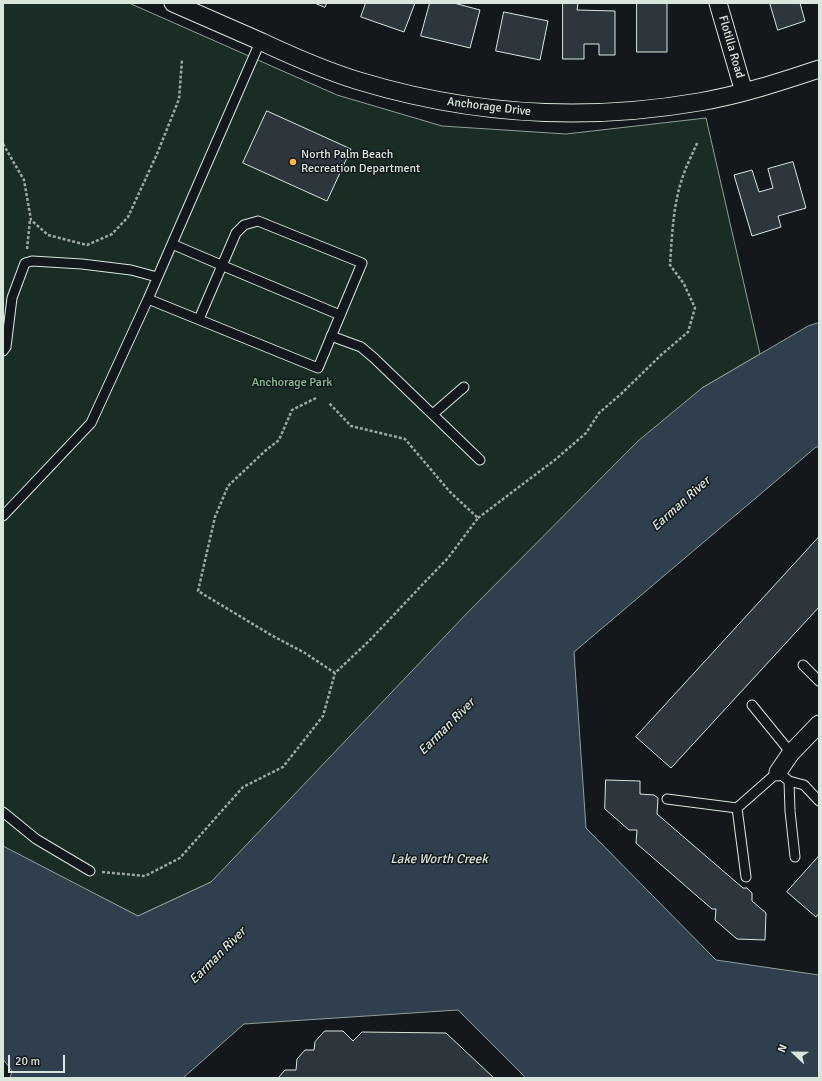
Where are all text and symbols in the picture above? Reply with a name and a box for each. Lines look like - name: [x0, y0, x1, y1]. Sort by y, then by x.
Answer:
- street label: Flotilla Road: [715, 14, 747, 80]
- street label: Anchorage Drive: [446, 95, 532, 119]
- place label: North Palm Beach Recreation Department: [301, 148, 420, 176]
- marker: North Palm Beach Recreation Department: [288, 157, 298, 167]
- park label: Anchorage Park: [252, 376, 332, 390]
- water label: Earman River: [648, 474, 714, 534]
- water label: Earman River: [415, 695, 479, 759]
- water label: Lake Worth Creek: [390, 852, 488, 868]
- water label: Earman River: [186, 924, 250, 988]
- north arrow: [774, 1033, 814, 1073]
- text: N: [775, 1042, 790, 1054]
- scale bar: [10, 1047, 67, 1073]
- text: 20 m: [15, 1054, 40, 1069]

